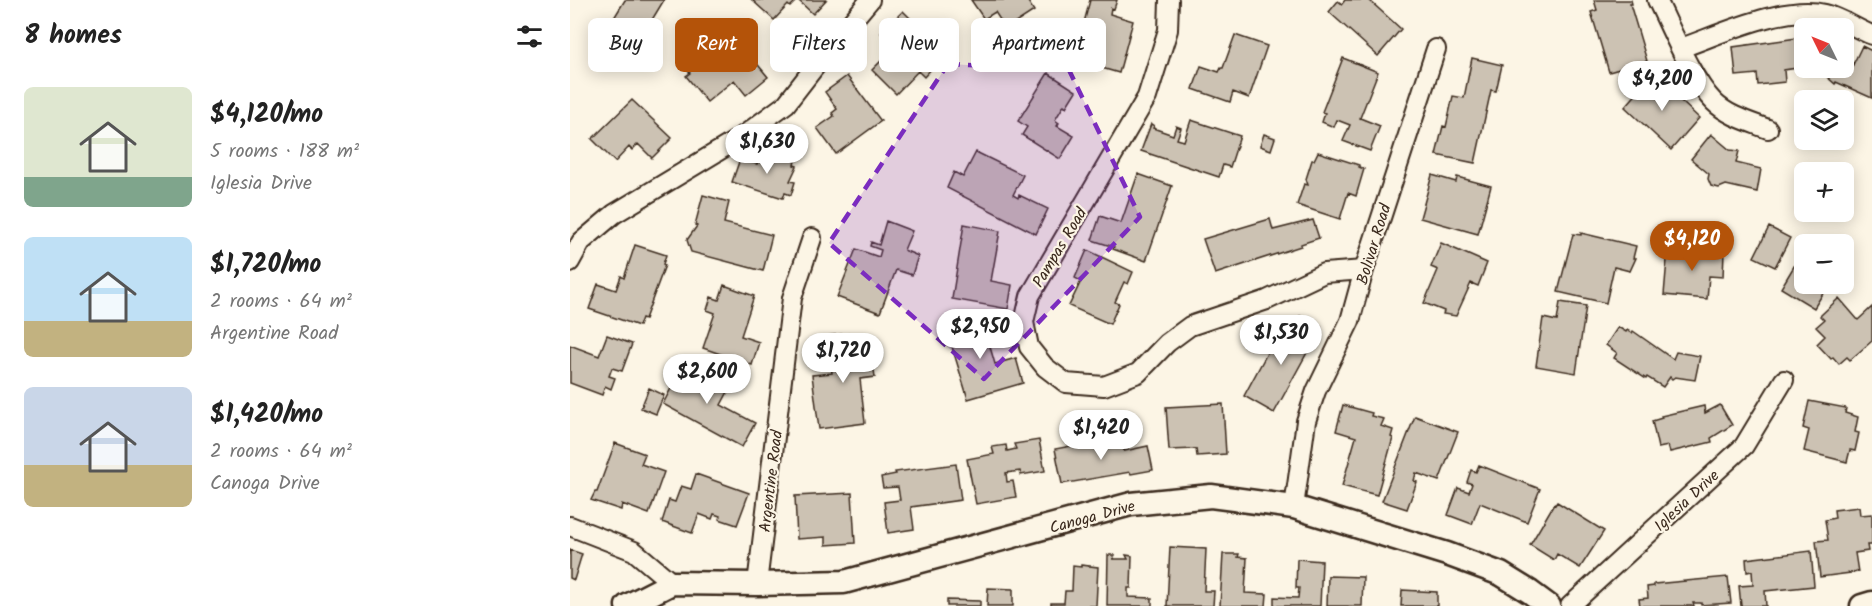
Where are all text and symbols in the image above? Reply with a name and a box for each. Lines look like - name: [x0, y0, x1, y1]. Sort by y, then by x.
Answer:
- text: 8 homes: [24, 15, 122, 57]
- chip: Buy: [588, 18, 663, 72]
- chip: Rent: [675, 18, 758, 72]
- chip: Filters: [770, 18, 867, 72]
- chip: New: [879, 18, 959, 72]
- chip: Apartment: [971, 18, 1106, 72]
- north arrow: [1794, 18, 1854, 78]
- map controls: [1794, 18, 1854, 294]
- icon: filters: [513, 20, 546, 53]
- pin: $4,200: [1613, 61, 1711, 112]
- text: $4,200: [1632, 64, 1692, 96]
- button: layers: [1794, 90, 1854, 150]
- text: $4,120/mo: [210, 94, 323, 136]
- icon: home: [72, 111, 144, 183]
- pin: $1,630: [718, 124, 816, 175]
- text: $1,630: [739, 127, 795, 159]
- text: 5 rooms · 188 m²: [210, 136, 359, 168]
- button: +: [1794, 162, 1854, 222]
- text: Iglesia Drive: [210, 168, 312, 200]
- street label: Bolivar Road: [1350, 200, 1399, 288]
- street label: Pampas Road: [1027, 202, 1095, 293]
- pin: $4,120: [1643, 221, 1741, 272]
- text: $4,120: [1664, 224, 1720, 256]
- button: −: [1794, 234, 1854, 294]
- text: $1,720/mo: [210, 244, 321, 286]
- icon: home: [72, 261, 144, 333]
- text: 2 rooms · 64 m²: [210, 286, 352, 318]
- pin: $2,950: [931, 309, 1029, 360]
- text: $2,950: [950, 312, 1010, 344]
- pin: $1,530: [1232, 315, 1330, 366]
- text: Argentine Road: [210, 318, 338, 350]
- text: $1,530: [1254, 318, 1308, 350]
- pin: $1,720: [794, 333, 892, 384]
- text: $1,720: [816, 336, 870, 368]
- pin: $2,600: [658, 354, 756, 405]
- text: $2,600: [677, 357, 737, 389]
- text: $1,420/mo: [210, 394, 323, 436]
- pin: $1,420: [1052, 410, 1150, 461]
- icon: home: [72, 411, 144, 483]
- text: $1,420: [1073, 413, 1129, 445]
- street label: Argentine Road: [753, 428, 790, 534]
- text: 2 rooms · 64 m²: [210, 436, 352, 468]
- street label: Iglesia Drive: [1649, 464, 1725, 538]
- text: Canoga Drive: [210, 468, 320, 500]
- street label: Canoga Drive: [1047, 494, 1138, 541]

